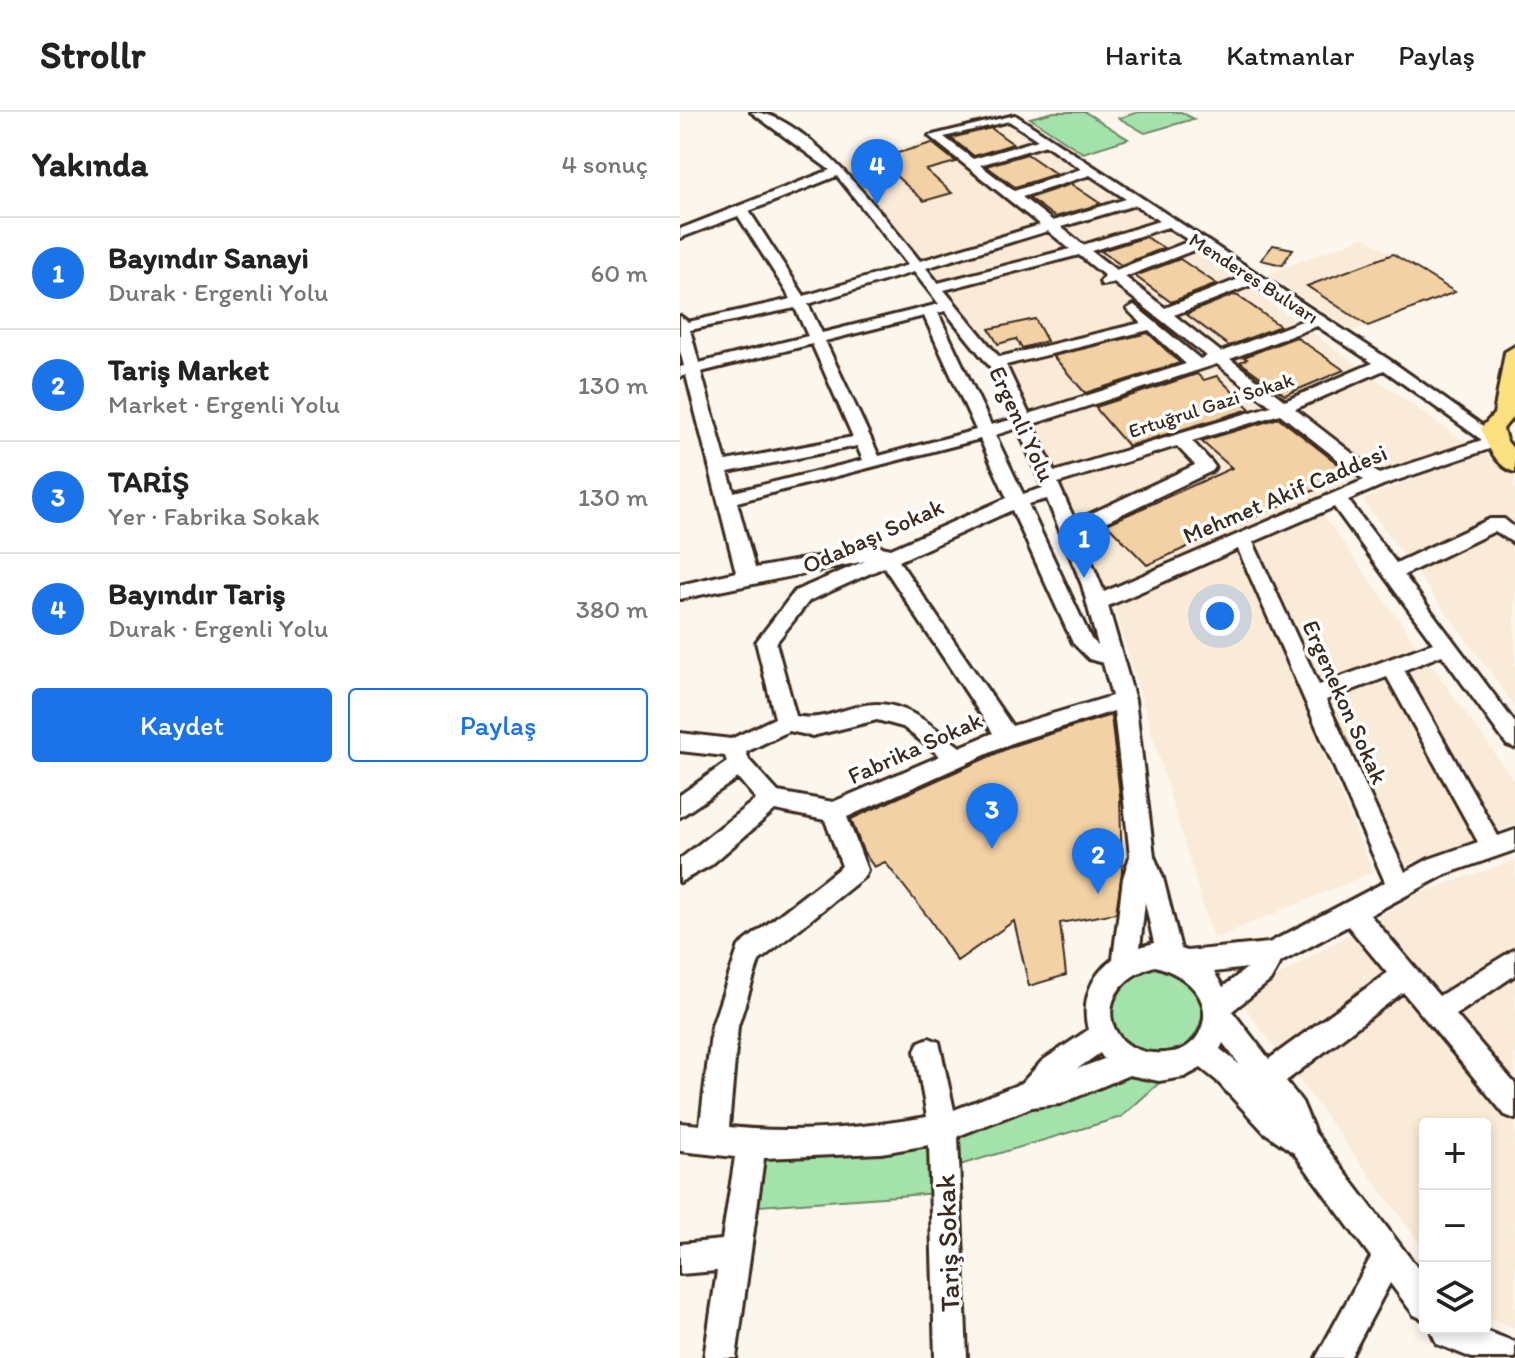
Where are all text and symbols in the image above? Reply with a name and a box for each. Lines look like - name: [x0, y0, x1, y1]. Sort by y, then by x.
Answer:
- text: Strollr: [40, 32, 145, 78]
- text: Harita: [1105, 38, 1182, 72]
- text: Katmanlar: [1226, 38, 1354, 72]
- text: Paylaş: [1398, 38, 1475, 72]
- pin: 4: [851, 139, 903, 205]
- text: Yakında: [32, 144, 148, 185]
- text: 4 sonuç: [561, 148, 648, 180]
- street label: Menderes Bulvarı: [1185, 227, 1323, 329]
- text: Bayındır Sanayi: [108, 239, 309, 276]
- text: 1: [52, 257, 64, 289]
- text: 60 m: [591, 257, 648, 289]
- text: Durak · Ergenli Yolu: [108, 276, 328, 308]
- text: Tariş Market: [108, 351, 269, 388]
- street label: Ergenli Yolu: [983, 361, 1062, 486]
- street label: Ertuğrul Gazi Sokak: [1125, 367, 1297, 443]
- text: 2: [51, 369, 65, 401]
- text: 130 m: [578, 369, 648, 401]
- text: Market · Ergenli Yolu: [108, 388, 340, 420]
- street label: Mehmet Akif Caddesi: [1178, 437, 1391, 550]
- text: TARİŞ: [108, 463, 189, 500]
- text: 3: [51, 481, 65, 513]
- text: 130 m: [578, 481, 648, 513]
- street label: Odabaşı Sokak: [798, 491, 948, 580]
- text: Yer · Fabrika Sokak: [108, 500, 320, 532]
- pin: 1: [1058, 512, 1110, 578]
- text: Bayındır Tariş: [108, 575, 286, 612]
- text: 4: [50, 593, 66, 625]
- text: 380 m: [576, 593, 648, 625]
- your location: [1200, 596, 1240, 636]
- text: Durak · Ergenli Yolu: [108, 612, 328, 644]
- street label: Ergenekon Sokak: [1296, 615, 1395, 789]
- button: Kaydet: [32, 688, 332, 762]
- button: Paylaş: [348, 688, 648, 762]
- street label: Fabrika Sokak: [843, 705, 987, 790]
- pin: 3: [966, 783, 1018, 849]
- pin: 2: [1072, 828, 1124, 894]
- map controls: [1419, 1118, 1491, 1334]
- button: +: [1419, 1118, 1491, 1190]
- street label: Tariş Sokak: [928, 1173, 966, 1312]
- button: −: [1419, 1190, 1491, 1262]
- button: layers: [1419, 1262, 1491, 1334]

